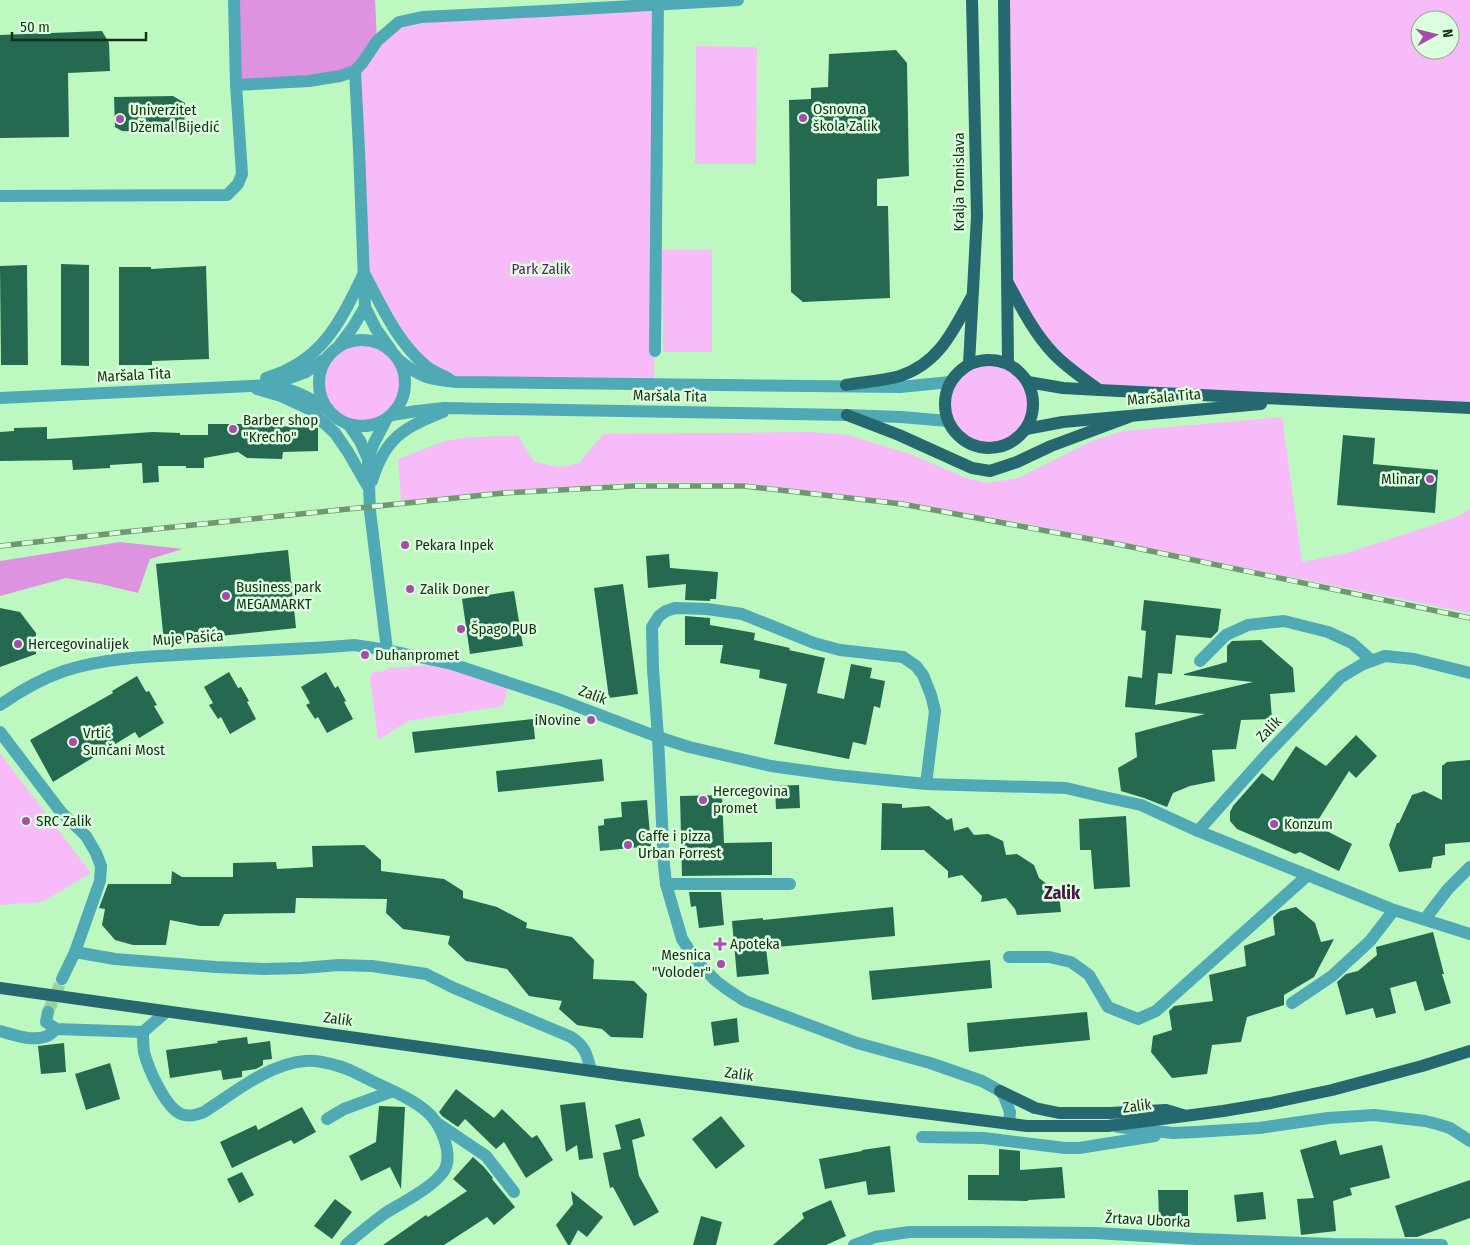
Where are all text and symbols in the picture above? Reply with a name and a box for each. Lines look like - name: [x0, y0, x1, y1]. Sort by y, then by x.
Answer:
- scale bar: [12, 10, 146, 42]
- north arrow: [1410, 10, 1460, 60]
- text: 50 m: [20, 18, 50, 36]
- text: N: [1438, 28, 1456, 39]
- place label: Osnovna škola Zalik: [813, 100, 878, 135]
- place label: Univerzitet Džemal Bijedić: [130, 101, 220, 136]
- marker: Osnovna škola Zalik: [797, 112, 809, 124]
- marker: Univerzitet Džemal Bijedić: [114, 113, 126, 125]
- street label: Kralja Tomislava: [950, 132, 968, 232]
- park label: Park Zalik: [512, 260, 570, 278]
- street label: Maršala Tita: [96, 364, 172, 386]
- street label: Maršala Tita: [1126, 385, 1202, 409]
- street label: Maršala Tita: [633, 386, 707, 406]
- place label: Barber shop "Krecho": [243, 411, 318, 446]
- marker: Barber shop "Krecho": [227, 423, 239, 435]
- place label: Mlinar: [1381, 470, 1421, 488]
- marker: Mlinar: [1424, 473, 1436, 485]
- place label: Pekara Inpek: [415, 536, 494, 554]
- marker: Pekara Inpek: [399, 539, 411, 551]
- place label: Business park MEGAMARKT: [236, 578, 321, 613]
- place label: Zalik Doner: [420, 580, 490, 598]
- marker: Zalik Doner: [404, 583, 416, 595]
- marker: Business park MEGAMARKT: [220, 590, 232, 602]
- place label: Špago PUB: [471, 620, 537, 638]
- marker: Špago PUB: [455, 623, 467, 635]
- street label: Muje Pašića: [152, 627, 224, 649]
- place label: Hercegovinalijek: [28, 635, 129, 653]
- marker: Hercegovinalijek: [12, 638, 24, 650]
- place label: Duhanpromet: [375, 646, 459, 664]
- marker: Duhanpromet: [359, 649, 371, 661]
- street label: Zalik: [576, 681, 610, 709]
- place label: iNovine: [535, 711, 581, 729]
- street label: Zalik: [1253, 712, 1285, 746]
- marker: iNovine: [585, 714, 597, 726]
- place label: Vrtić Sunčani Most: [83, 724, 165, 759]
- marker: Vrtić Sunčani Most: [67, 736, 79, 748]
- place label: Hercegovina promet: [713, 782, 788, 817]
- marker: Hercegovina promet: [697, 794, 709, 806]
- place label: SRC Zalik: [36, 812, 91, 830]
- marker: SRC Zalik: [20, 815, 32, 827]
- place label: Konzum: [1284, 815, 1333, 833]
- marker: Konzum: [1268, 818, 1280, 830]
- place label: Caffe i pizza Urban Forrest: [638, 827, 721, 862]
- marker: Caffe i pizza Urban Forrest: [622, 839, 634, 851]
- district label: Zalik: [1044, 882, 1081, 904]
- place label: Apoteka: [730, 935, 780, 953]
- marker: Apoteka: [714, 938, 726, 950]
- place label: Mesnica "Voloder": [652, 946, 711, 981]
- marker: Mesnica "Voloder": [715, 958, 727, 970]
- street label: Zalik: [322, 1008, 354, 1030]
- street label: Zalik: [723, 1063, 755, 1085]
- street label: Zalik: [1122, 1095, 1152, 1117]
- street label: Žrtava Uborka: [1105, 1209, 1191, 1231]

